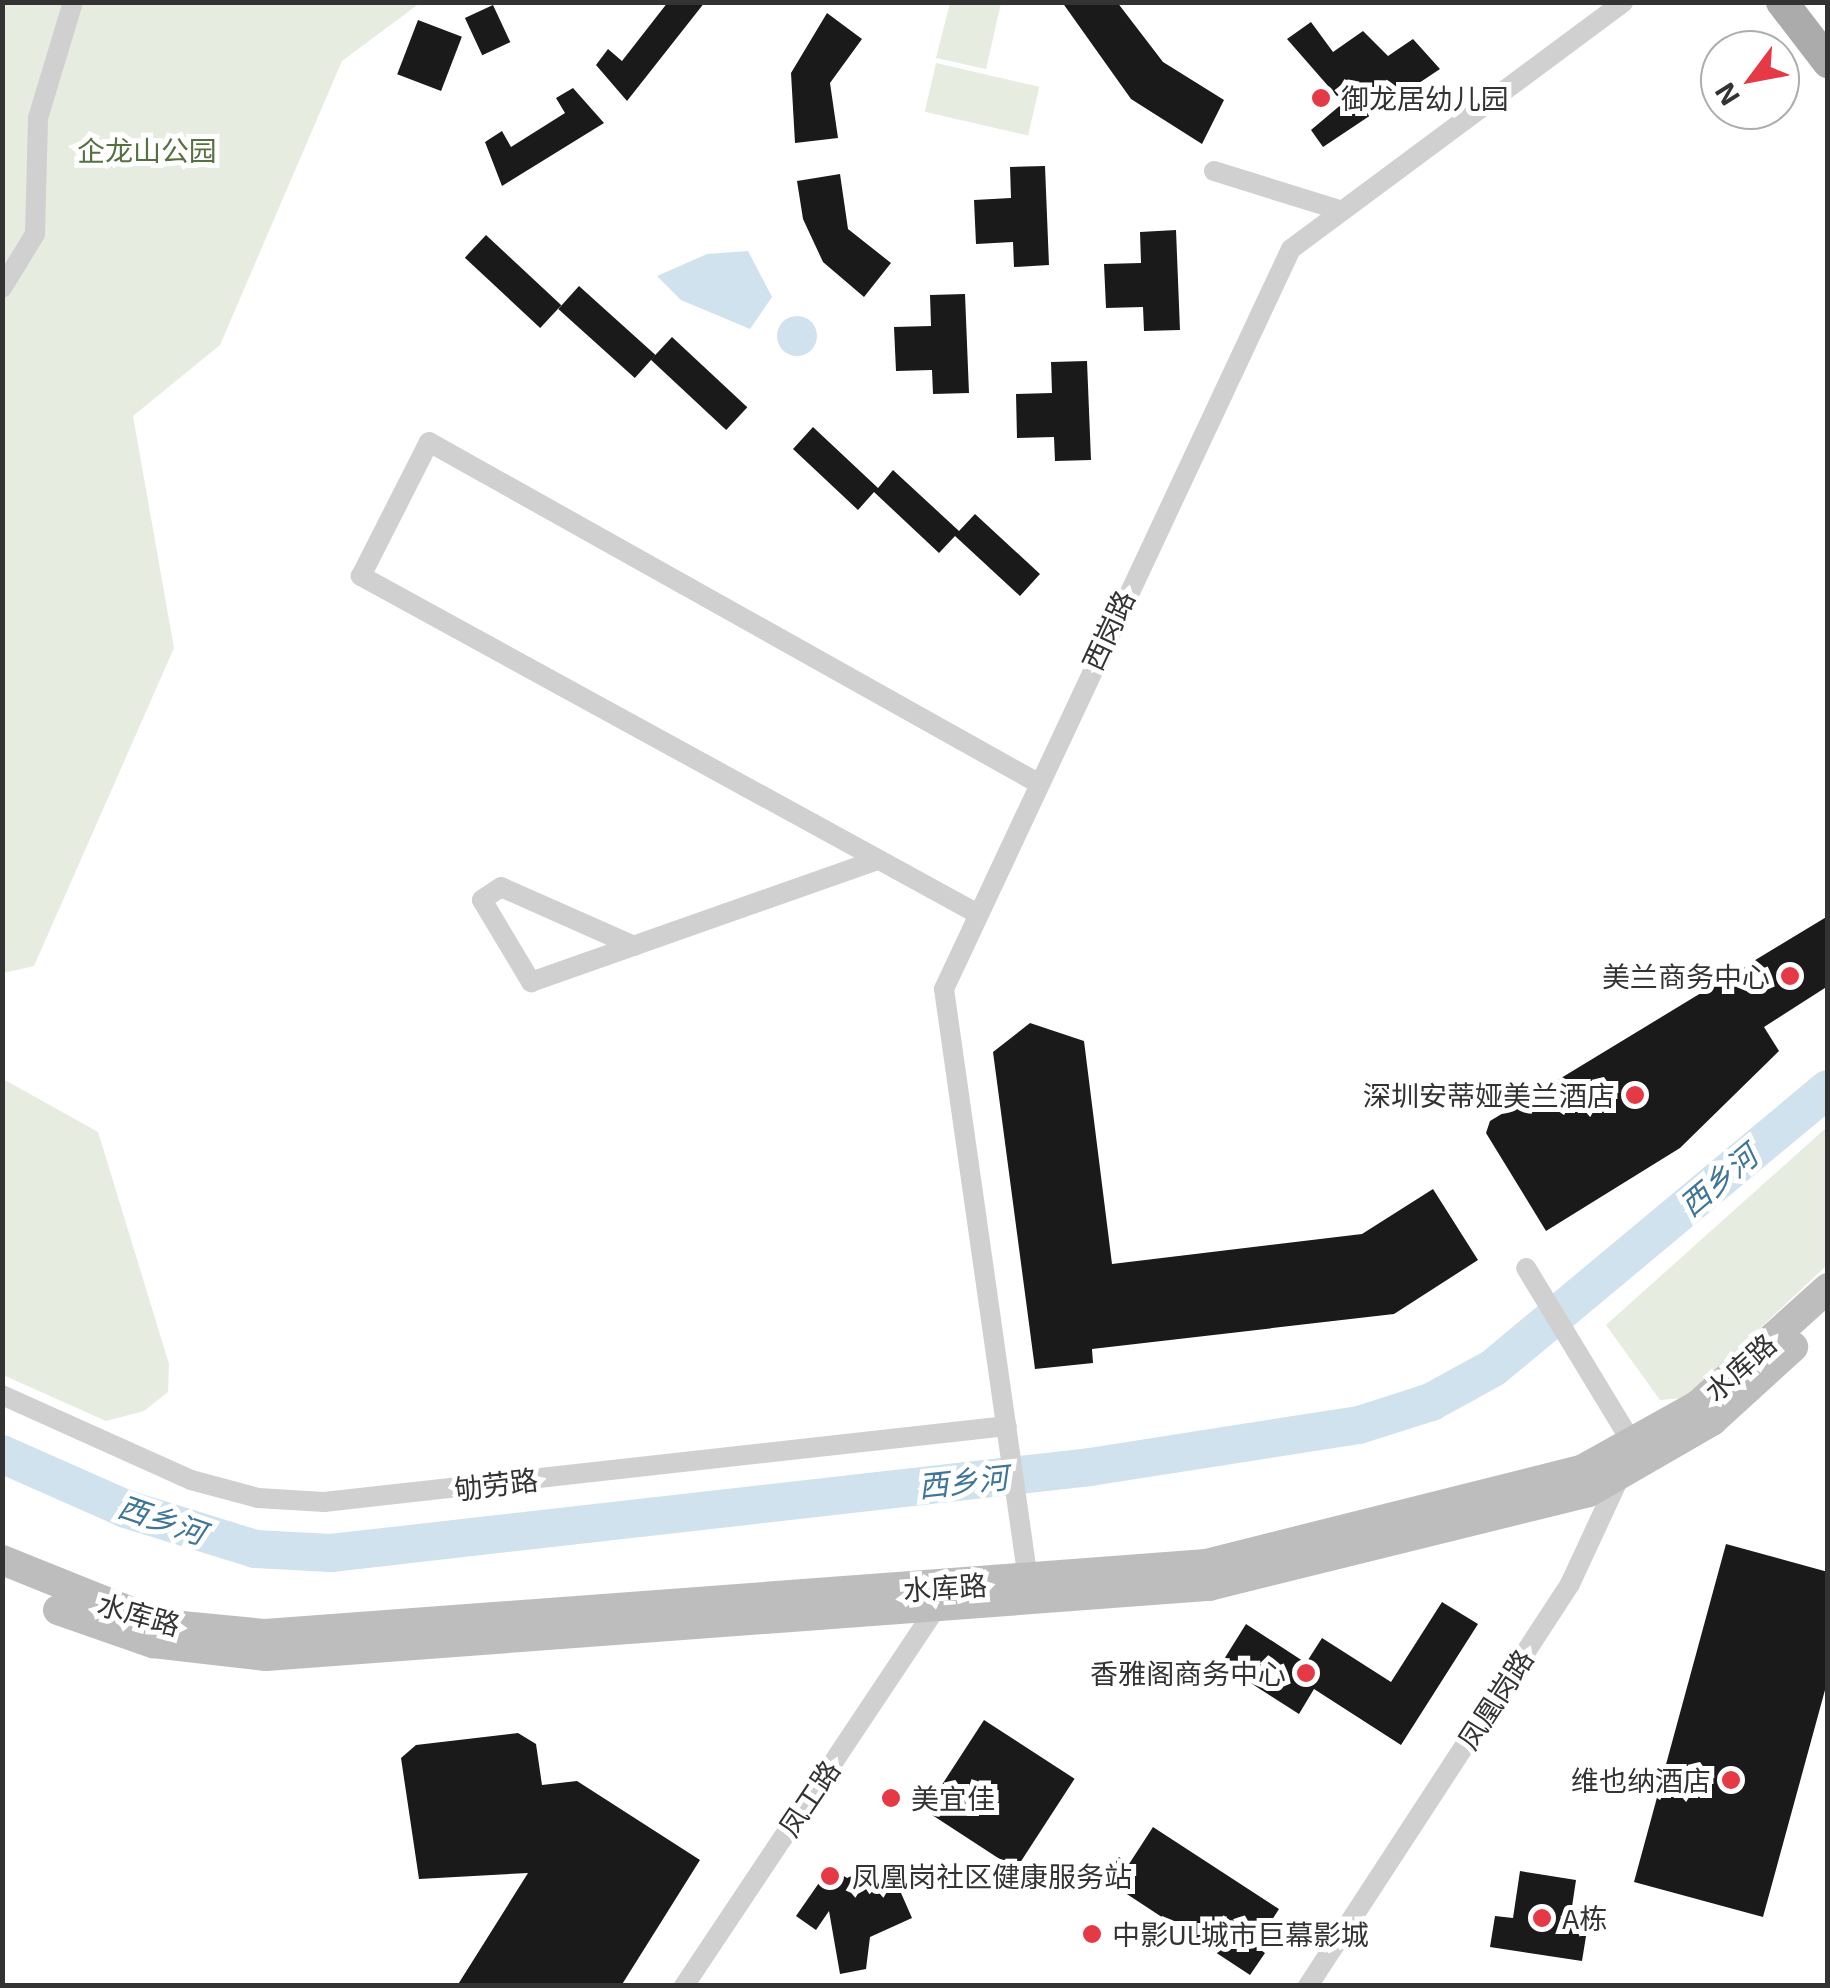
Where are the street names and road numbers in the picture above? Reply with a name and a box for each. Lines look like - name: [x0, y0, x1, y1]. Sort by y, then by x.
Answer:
- street label: 西岗路: [1075, 585, 1141, 675]
- street label: 水库路: [1698, 1326, 1782, 1408]
- street label: 劬劳路: [452, 1462, 540, 1506]
- street label: 水库路: [902, 1567, 988, 1607]
- street label: 水库路: [94, 1586, 184, 1642]
- street label: 凤凰岗路: [1450, 1643, 1540, 1755]
- street label: 凤工路: [772, 1754, 846, 1842]

